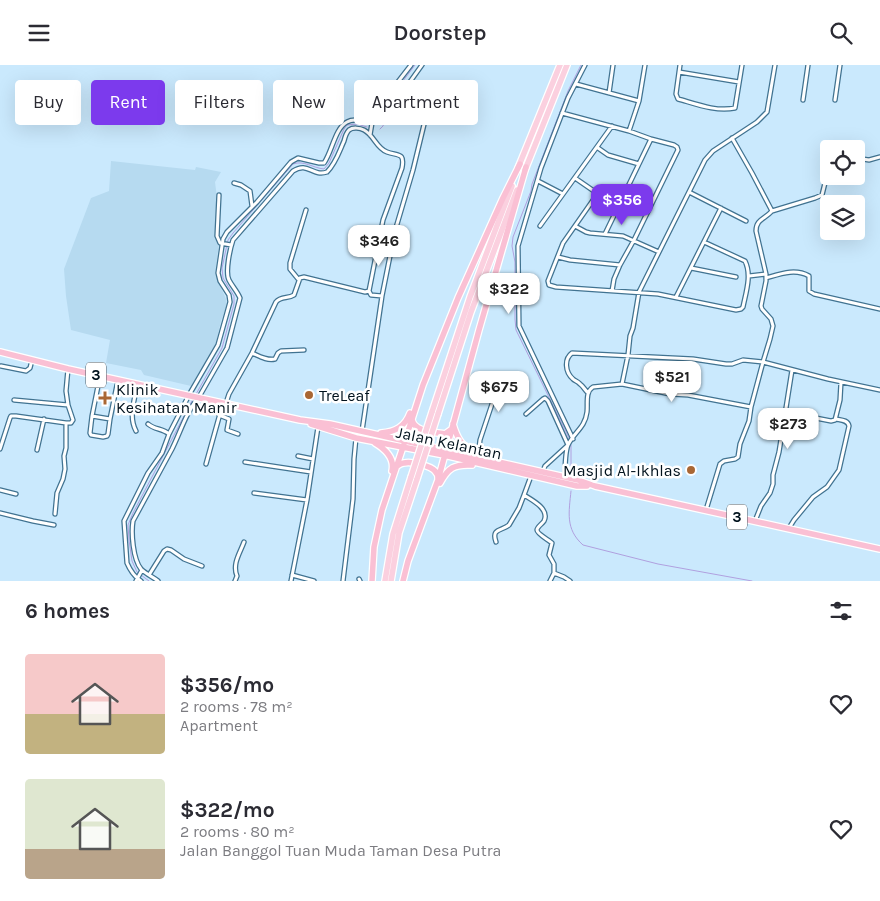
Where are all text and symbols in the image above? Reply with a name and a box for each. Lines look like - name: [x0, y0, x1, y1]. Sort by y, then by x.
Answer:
- icon: menu: [25, 19, 53, 47]
- icon: search: [827, 19, 855, 47]
- text: Doorstep: [393, 20, 487, 46]
- chip: Buy: [15, 80, 81, 125]
- chip: Rent: [91, 80, 165, 125]
- chip: Filters: [175, 80, 263, 125]
- chip: New: [273, 80, 344, 125]
- chip: Apartment: [354, 80, 478, 125]
- map controls: [820, 140, 865, 240]
- button: locate: [820, 140, 865, 185]
- pin: $356: [592, 184, 652, 226]
- text: $356: [602, 190, 642, 209]
- button: layers: [820, 195, 865, 240]
- pin: $346: [349, 225, 409, 267]
- text: $346: [359, 231, 399, 250]
- pin: $322: [479, 273, 539, 315]
- text: $322: [489, 279, 529, 298]
- pin: $521: [642, 361, 702, 403]
- road number: 3: [86, 363, 106, 387]
- text: $521: [654, 367, 690, 386]
- pin: $675: [469, 371, 529, 413]
- text: $675: [480, 377, 518, 396]
- place label: Klinik Kesihatan Manir: [116, 380, 237, 417]
- place label: TreLeaf: [319, 386, 370, 405]
- marker: TreLeaf: [303, 389, 315, 401]
- marker: Klinik Kesihatan Manir: [98, 391, 112, 405]
- pin: $273: [758, 407, 818, 450]
- text: $273: [769, 414, 807, 433]
- street label: Jalan Kelantan: [395, 423, 503, 463]
- place label: Masjid Al-Ikhlas: [563, 461, 681, 480]
- marker: Masjid Al-Ikhlas: [685, 464, 697, 476]
- road number: 3: [727, 505, 747, 529]
- icon: filters: [827, 597, 855, 625]
- text: 6 homes: [25, 599, 110, 623]
- text: $356/mo: [180, 673, 274, 697]
- icon: home: [65, 674, 125, 734]
- icon: heart: [827, 690, 855, 718]
- text: 2 rooms · 78 m²: [180, 697, 293, 716]
- text: Apartment: [180, 716, 258, 735]
- text: $322/mo: [180, 798, 275, 822]
- icon: home: [65, 799, 125, 859]
- icon: heart: [827, 815, 855, 843]
- text: 2 rooms · 80 m²: [180, 822, 295, 841]
- text: Jalan Banggol Tuan Muda Taman Desa Putra: [180, 841, 501, 860]

